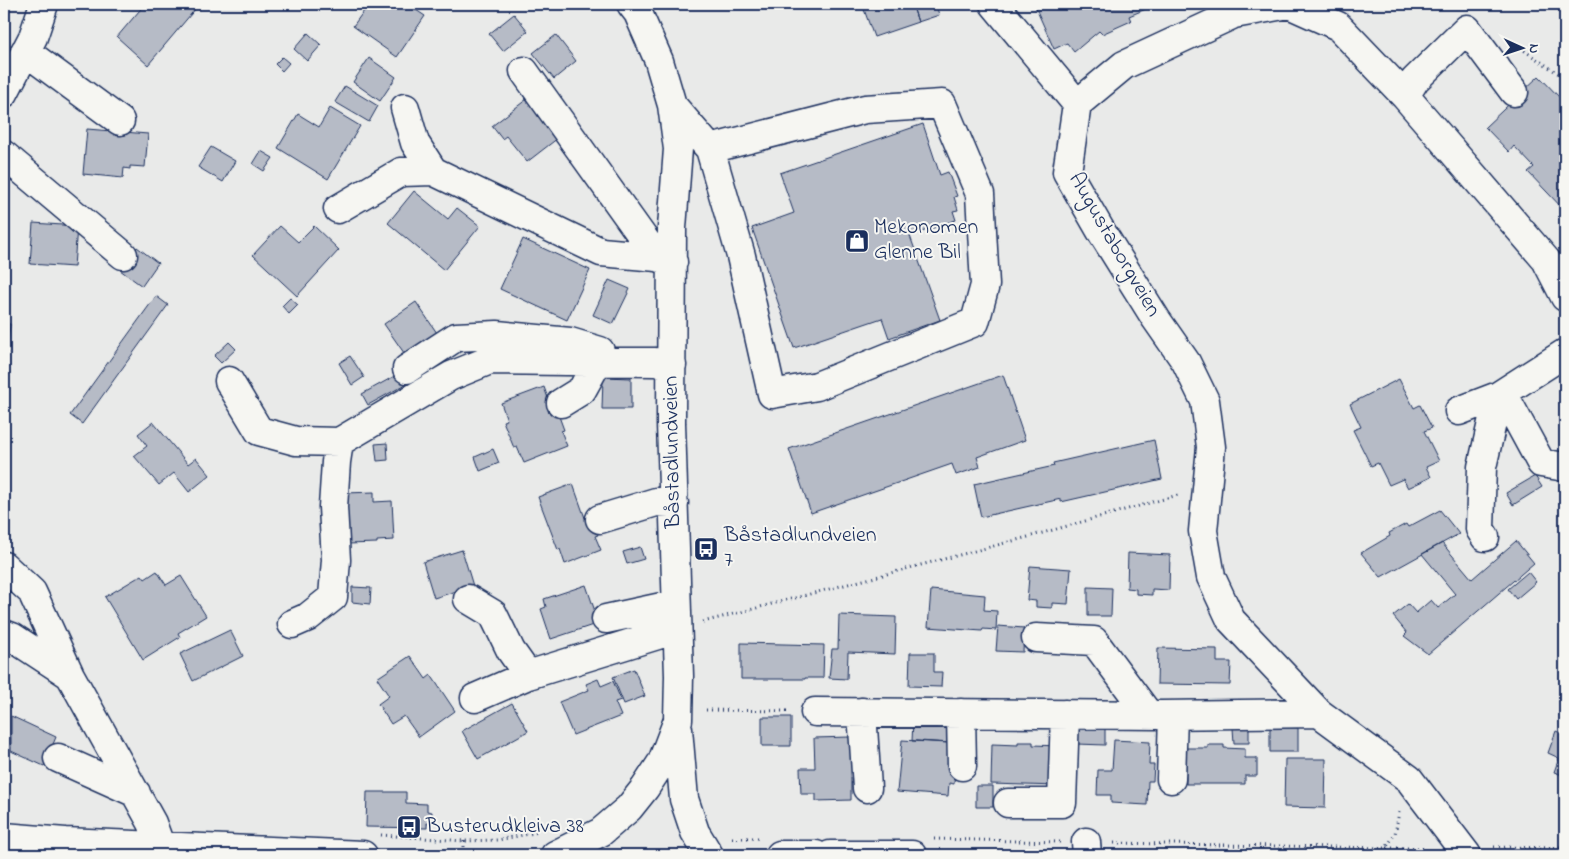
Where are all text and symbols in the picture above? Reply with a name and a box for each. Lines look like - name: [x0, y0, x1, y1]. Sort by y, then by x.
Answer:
- north arrow: [1496, 22, 1546, 72]
- text: N: [1523, 43, 1544, 54]
- street label: Augustaborgveien: [1059, 167, 1168, 324]
- place label: Mekonomen Glenne Bil: [874, 212, 978, 269]
- shop icon: Mekonomen Glenne Bil: [844, 228, 870, 254]
- street label: Båstadlundveien: [656, 375, 690, 530]
- place label: Båstadlundveien 7: [723, 520, 877, 577]
- bus stop icon: Båstadlundveien 7: [693, 536, 719, 562]
- place label: Busterudkleiva 38: [425, 811, 584, 843]
- bus stop icon: Busterudkleiva 38: [396, 814, 422, 840]

